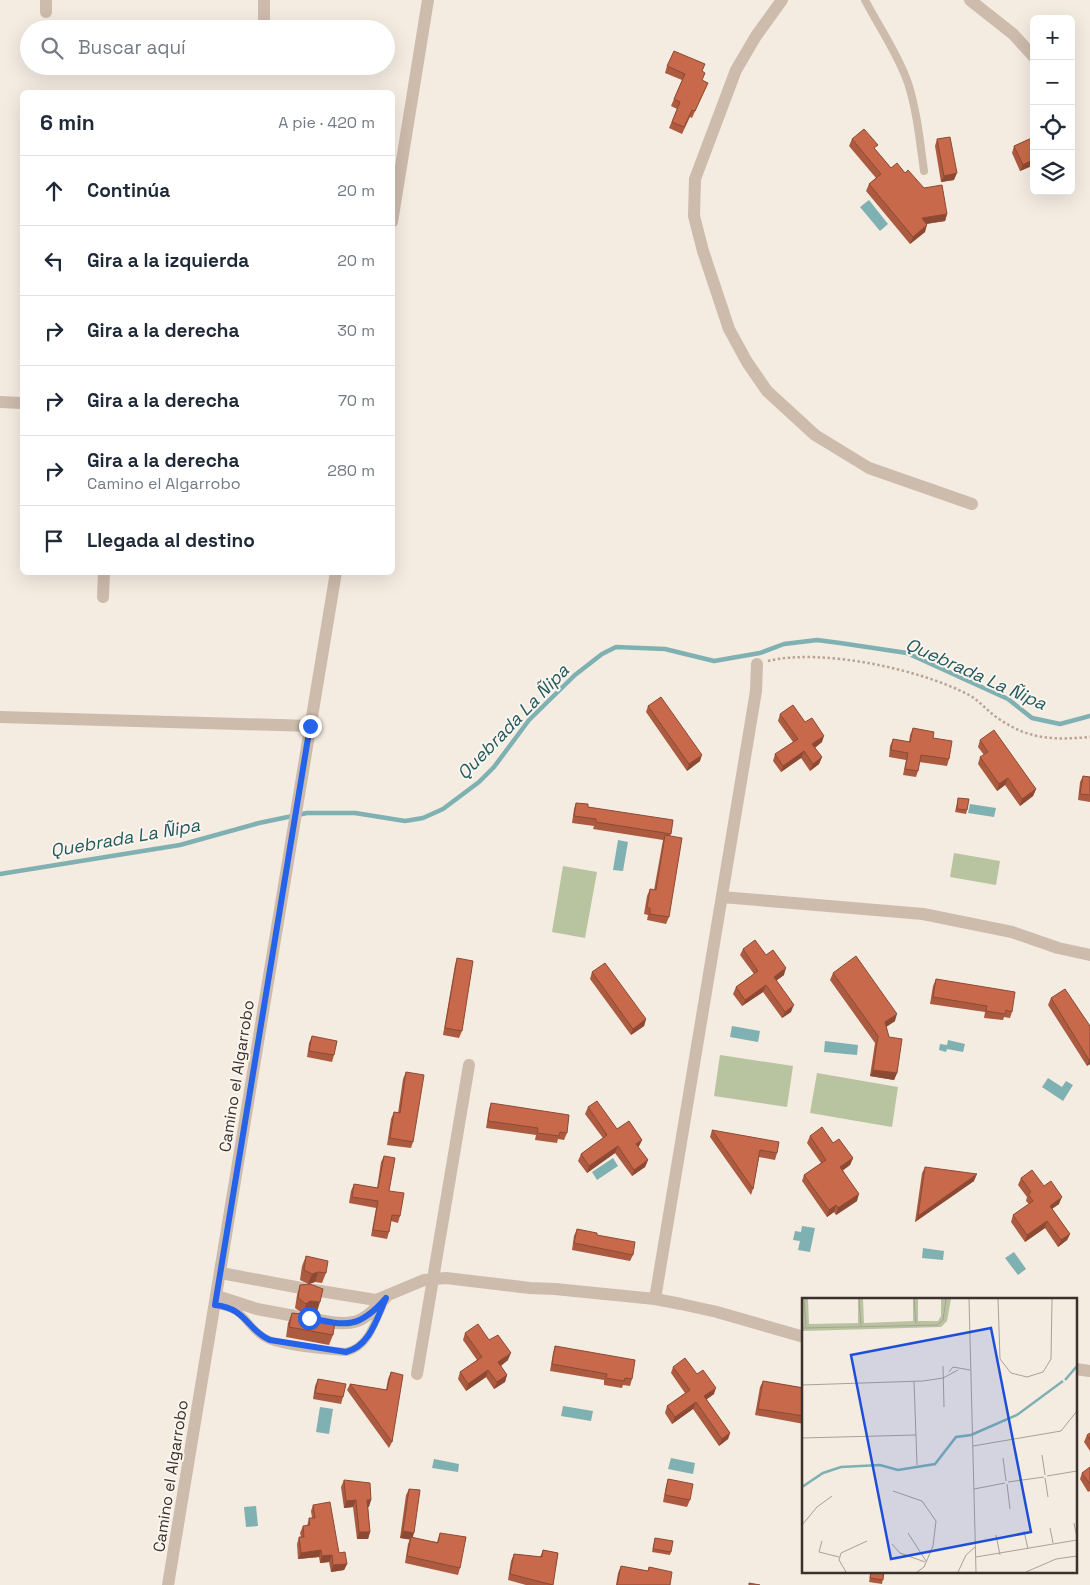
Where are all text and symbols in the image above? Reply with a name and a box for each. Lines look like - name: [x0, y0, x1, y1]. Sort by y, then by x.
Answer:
- map controls: [1030, 15, 1075, 195]
- button: +: [1030, 15, 1075, 60]
- search box: [20, 20, 395, 75]
- icon: search: [38, 34, 66, 62]
- text: Buscar aquí: [78, 35, 186, 60]
- button: −: [1030, 60, 1075, 105]
- button: locate: [1030, 105, 1075, 150]
- text: 6 min: [40, 109, 95, 136]
- text: A pie · 420 m: [278, 112, 375, 133]
- button: layers: [1030, 150, 1075, 195]
- icon: ahead: [40, 177, 68, 205]
- text: Continúa: [87, 178, 170, 203]
- text: 20 m: [337, 180, 375, 201]
- icon: left: [40, 247, 68, 275]
- text: Gira a la izquierda: [87, 248, 249, 273]
- text: 20 m: [337, 250, 375, 271]
- icon: right: [40, 317, 68, 345]
- text: Gira a la derecha: [87, 318, 239, 343]
- text: 30 m: [337, 320, 375, 341]
- icon: right: [40, 387, 68, 415]
- text: Gira a la derecha: [87, 388, 239, 413]
- text: 70 m: [338, 390, 375, 411]
- text: Gira a la derecha: [87, 448, 239, 473]
- icon: right: [40, 457, 68, 485]
- text: 280 m: [327, 460, 375, 481]
- text: Camino el Algarrobo: [87, 473, 241, 494]
- icon: arrive: [40, 527, 68, 555]
- text: Llegada al destino: [87, 528, 255, 553]
- water label: Quebrada La Ñipa: [902, 632, 1051, 715]
- water label: Quebrada La Ñipa: [452, 659, 574, 784]
- route end: [299, 715, 322, 738]
- water label: Quebrada La Ñipa: [48, 813, 202, 862]
- street label: Camino el Algarrobo: [214, 999, 259, 1154]
- inset map: [802, 1298, 1078, 1572]
- route start: [298, 1307, 321, 1330]
- street label: Camino el Algarrobo: [148, 1399, 193, 1554]

